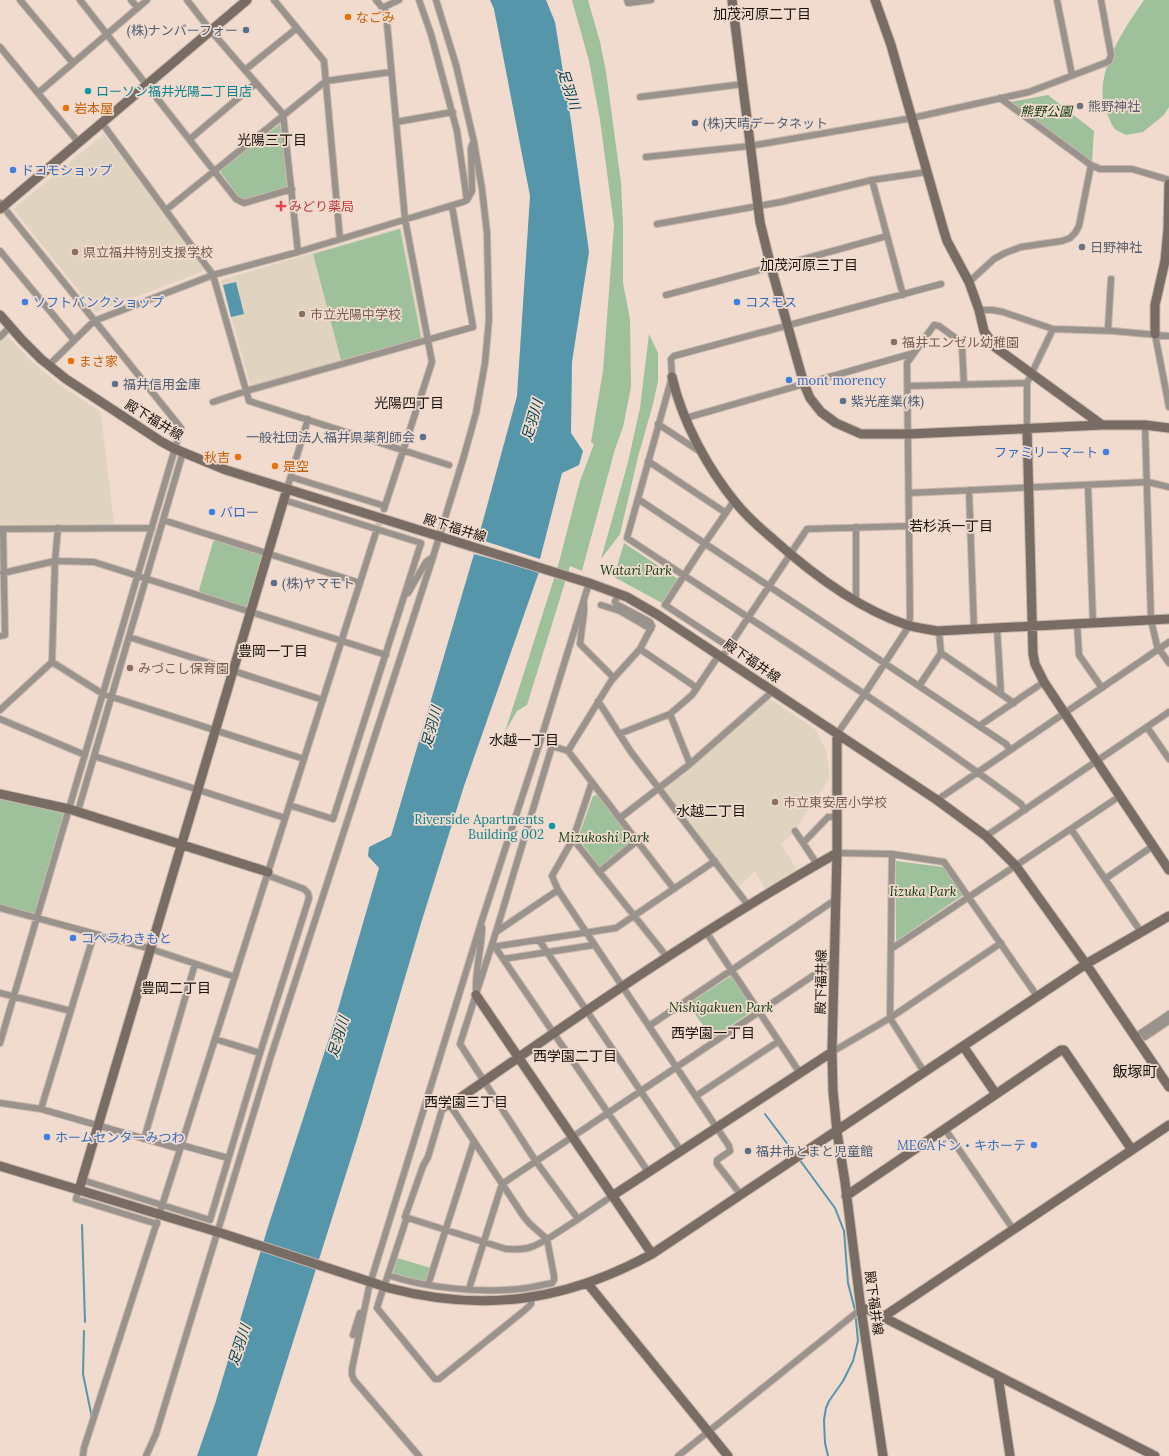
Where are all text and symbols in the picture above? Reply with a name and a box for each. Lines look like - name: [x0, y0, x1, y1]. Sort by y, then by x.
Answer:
- district label: 加茂河原二丁目: [713, 5, 811, 23]
- place label: なごみ: [356, 9, 395, 26]
- marker: なごみ: [343, 12, 353, 22]
- place label: (株)ナンバーフォー: [127, 22, 238, 39]
- marker: (株)ナンバーフォー: [241, 25, 251, 35]
- water label: 足羽川: [554, 66, 585, 114]
- place label: ローソン福井光陽二丁目店: [96, 83, 252, 100]
- marker: ローソン福井光陽二丁目店: [83, 86, 93, 96]
- place label: 熊野神社: [1088, 98, 1140, 115]
- place label: 岩本屋: [74, 100, 113, 117]
- marker: 熊野神社: [1075, 101, 1085, 111]
- marker: 岩本屋: [61, 103, 71, 113]
- park label: 熊野公園: [1020, 103, 1074, 120]
- place label: (株)天晴データネット: [703, 115, 828, 132]
- marker: (株)天晴データネット: [690, 118, 700, 128]
- district label: 光陽三丁目: [237, 131, 307, 149]
- place label: ドコモショップ: [21, 162, 112, 179]
- marker: ドコモショップ: [8, 165, 18, 175]
- place label: みどり薬局: [289, 198, 354, 215]
- marker: みどり薬局: [276, 201, 286, 211]
- place label: 日野神社: [1090, 239, 1142, 256]
- marker: 日野神社: [1077, 242, 1087, 252]
- place label: 県立福井特別支援学校: [83, 244, 213, 261]
- marker: 県立福井特別支援学校: [70, 247, 80, 257]
- district label: 加茂河原三丁目: [760, 256, 858, 274]
- place label: ソフトバンクショップ: [33, 294, 164, 311]
- place label: コスモス: [745, 294, 797, 311]
- marker: ソフトバンクショップ: [20, 297, 30, 307]
- marker: コスモス: [732, 297, 742, 307]
- place label: 市立光陽中学校: [310, 306, 401, 323]
- marker: 市立光陽中学校: [297, 309, 307, 319]
- place label: 福井エンゼル幼稚園: [902, 334, 1019, 351]
- marker: 福井エンゼル幼稚園: [889, 337, 899, 347]
- place label: まさ家: [79, 353, 118, 370]
- marker: まさ家: [66, 356, 76, 366]
- place label: mont morency: [797, 372, 886, 389]
- marker: mont morency: [784, 375, 794, 385]
- place label: 福井信用金庫: [123, 376, 201, 393]
- marker: 福井信用金庫: [110, 379, 120, 389]
- place label: 紫光産業(株): [851, 393, 924, 410]
- district label: 光陽四丁目: [374, 394, 444, 412]
- water label: 足羽川: [518, 395, 547, 443]
- street label: 殿下福井線: [122, 396, 186, 444]
- marker: 紫光産業(株): [838, 396, 848, 406]
- place label: 一般社団法人福井県薬剤師会: [246, 429, 415, 446]
- marker: 一般社団法人福井県薬剤師会: [418, 432, 428, 442]
- place label: ファミリーマート: [994, 444, 1098, 461]
- marker: ファミリーマート: [1101, 447, 1111, 457]
- place label: 秋吉: [204, 449, 230, 466]
- marker: 秋吉: [233, 452, 243, 462]
- place label: 是空: [283, 458, 309, 475]
- marker: 是空: [270, 461, 280, 471]
- place label: バロー: [220, 504, 259, 521]
- marker: バロー: [207, 507, 217, 517]
- street label: 殿下福井線: [421, 510, 489, 546]
- district label: 若杉浜一丁目: [909, 517, 993, 535]
- park label: Watari Park: [600, 562, 672, 579]
- place label: (株)ヤマモト: [282, 575, 355, 592]
- marker: (株)ヤマモト: [269, 578, 279, 588]
- street label: 殿下福井線: [720, 636, 784, 686]
- district label: 豊岡一丁目: [238, 642, 308, 660]
- place label: みづこし保育園: [138, 660, 229, 677]
- marker: みづこし保育園: [125, 663, 135, 673]
- water label: 足羽川: [417, 702, 446, 750]
- district label: 水越一丁目: [489, 731, 559, 749]
- place label: 市立東安居小学校: [783, 794, 887, 811]
- marker: 市立東安居小学校: [770, 797, 780, 807]
- district label: 水越二丁目: [676, 802, 746, 820]
- place label: Riverside Apartments Building 002: [414, 811, 544, 843]
- marker: Riverside Apartments Building 002: [547, 821, 557, 831]
- park label: Mizukoshi Park: [558, 829, 650, 846]
- park label: Iizuka Park: [890, 883, 957, 900]
- place label: コペラわきもと: [81, 930, 172, 947]
- marker: コペラわきもと: [68, 933, 78, 943]
- street label: 殿下福井線: [812, 949, 830, 1015]
- district label: 豊岡二丁目: [141, 979, 211, 997]
- park label: Nishigakuen Park: [669, 999, 773, 1016]
- water label: 足羽川: [323, 1012, 353, 1060]
- district label: 西学園一丁目: [671, 1024, 755, 1042]
- district label: 西学園二丁目: [533, 1047, 617, 1065]
- district label: 飯塚町: [1112, 1062, 1158, 1081]
- district label: 西学園三丁目: [424, 1093, 508, 1111]
- place label: ホームセンターみつわ: [55, 1129, 185, 1146]
- marker: ホームセンターみつわ: [42, 1132, 52, 1142]
- place label: MEGAドン・キホーテ: [897, 1137, 1026, 1154]
- marker: MEGAドン・キホーテ: [1029, 1140, 1039, 1150]
- place label: 福井市とまと児童館: [756, 1143, 873, 1160]
- marker: 福井市とまと児童館: [743, 1146, 753, 1156]
- street label: 殿下福井線: [861, 1270, 887, 1336]
- water label: 足羽川: [224, 1320, 255, 1368]

